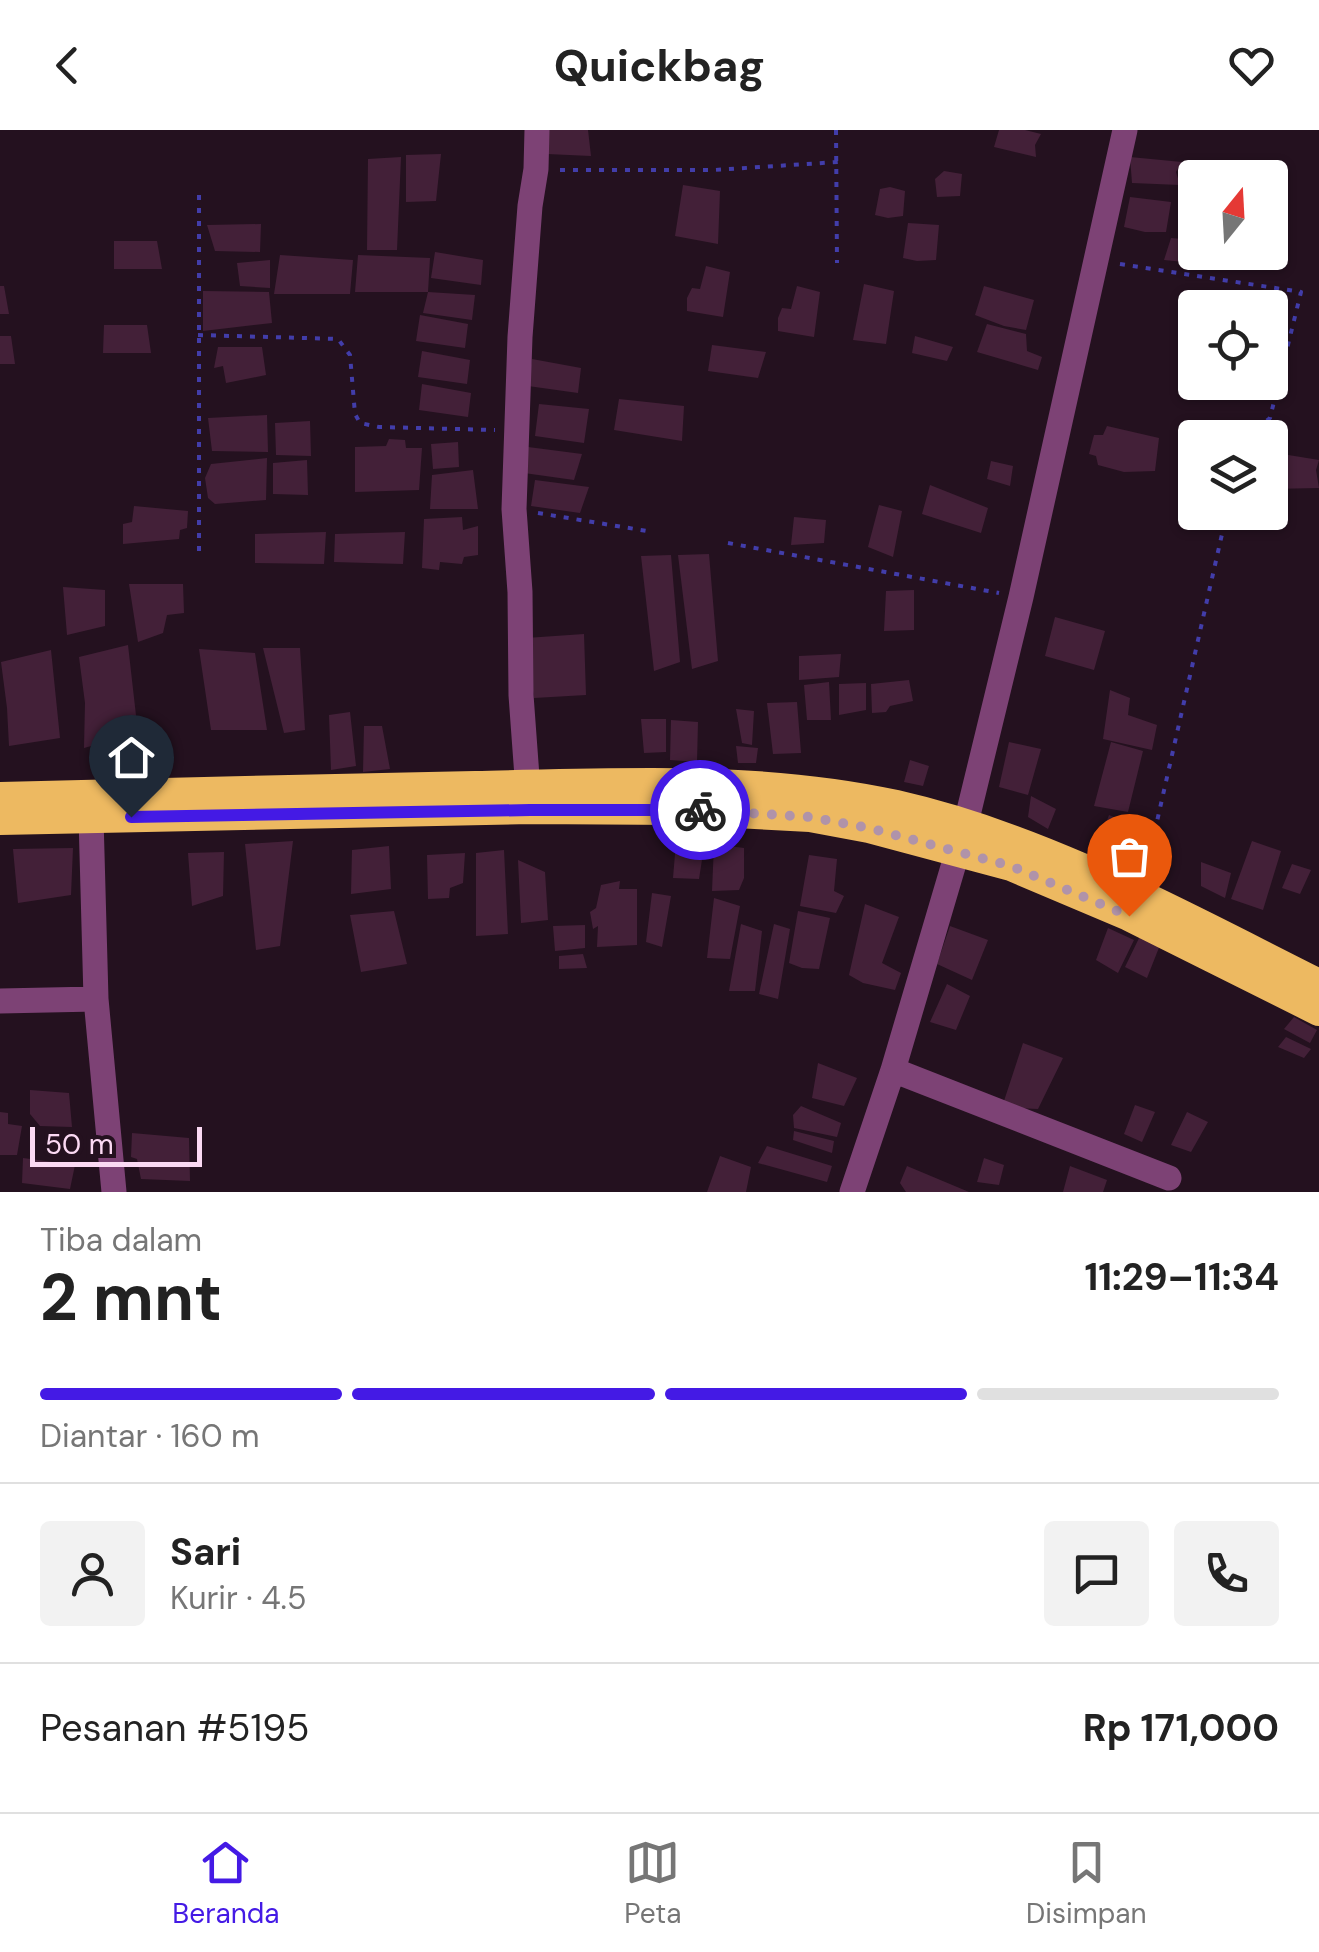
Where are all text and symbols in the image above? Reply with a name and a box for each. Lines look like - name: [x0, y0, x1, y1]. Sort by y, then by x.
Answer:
- text: Quickbag: [554, 36, 765, 95]
- icon: back: [40, 38, 95, 93]
- icon: heart: [1224, 38, 1279, 93]
- north arrow: [1178, 160, 1288, 270]
- map controls: [1178, 160, 1288, 530]
- button: locate: [1178, 290, 1288, 400]
- button: layers: [1178, 420, 1288, 530]
- pin: [89, 715, 174, 818]
- icon: home: [104, 730, 159, 785]
- courier: [650, 760, 750, 860]
- icon: bike: [673, 783, 728, 838]
- pin: [1087, 814, 1172, 917]
- icon: bag: [1102, 829, 1157, 884]
- scale bar: [30, 1122, 202, 1166]
- text: 50 m: [45, 1126, 114, 1163]
- text: Tiba dalam: [40, 1219, 202, 1261]
- text: 11:29–11:34: [1084, 1252, 1279, 1302]
- text: 2 mnt: [40, 1256, 222, 1340]
- text: Diantar · 160 m: [40, 1415, 260, 1457]
- button: person: [40, 1521, 145, 1626]
- button: chat: [1044, 1521, 1149, 1626]
- button: phone: [1174, 1521, 1279, 1626]
- text: Sari: [170, 1527, 241, 1577]
- text: Kurir · 4.5: [170, 1577, 306, 1619]
- text: Pesanan #5195: [40, 1703, 309, 1753]
- text: Rp 171,000: [1083, 1703, 1279, 1753]
- tab: Beranda: [172, 1835, 280, 1932]
- tab: Peta: [624, 1835, 681, 1932]
- tab: Disimpan: [1026, 1835, 1147, 1932]

